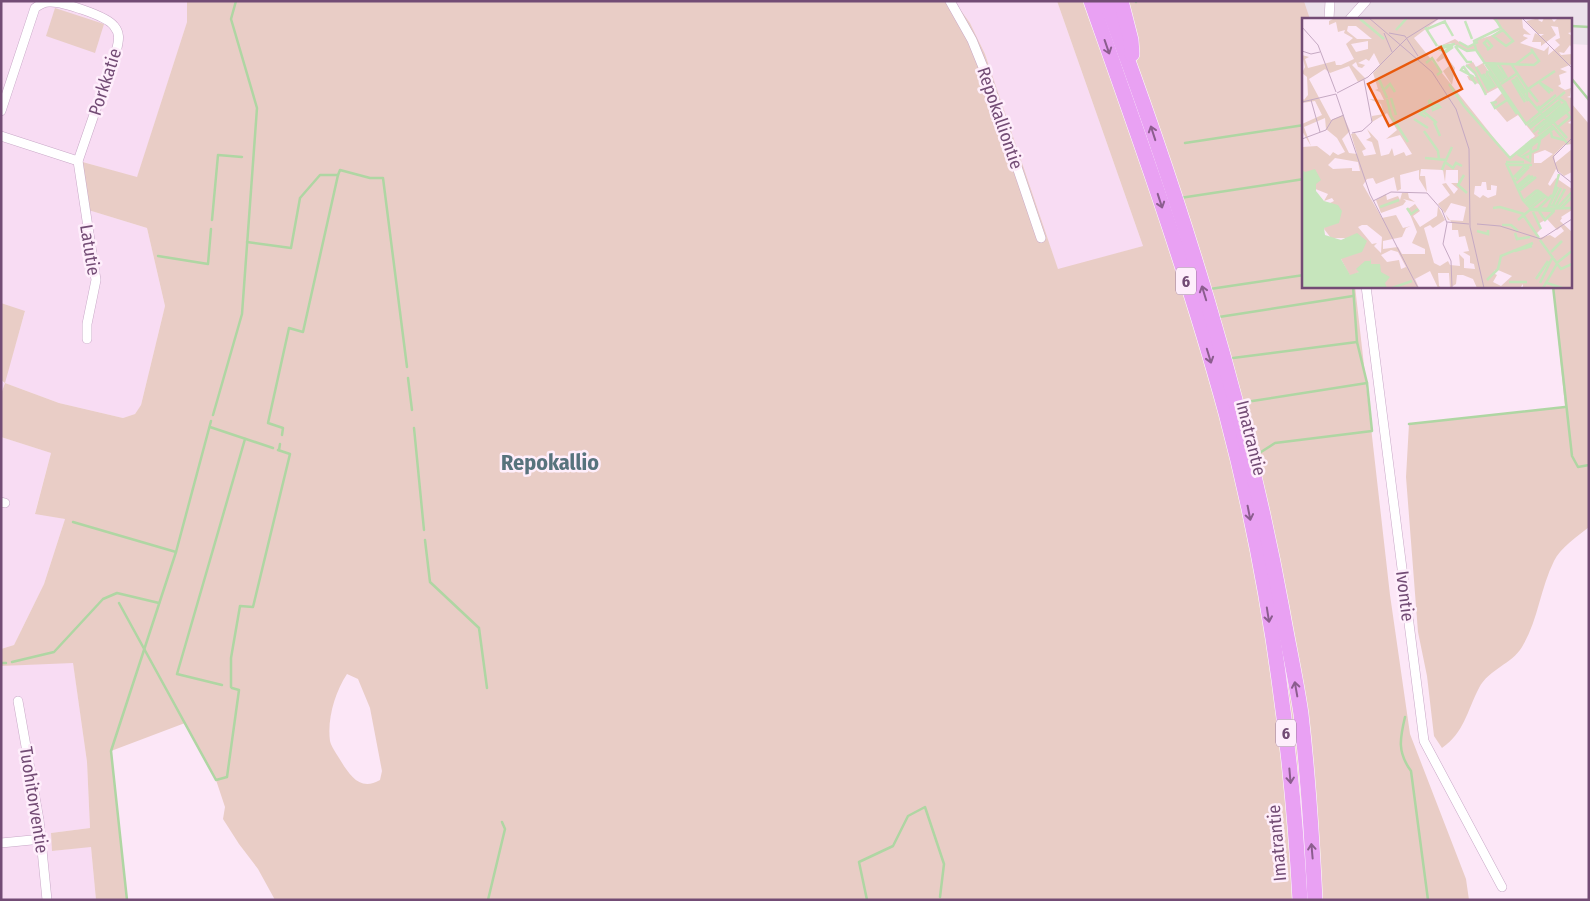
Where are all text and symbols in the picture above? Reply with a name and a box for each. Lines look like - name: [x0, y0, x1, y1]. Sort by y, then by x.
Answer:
- inset map: [1302, 18, 1572, 288]
- one-way arrow: [1103, 39, 1112, 54]
- street label: Porkkatie: [84, 46, 126, 118]
- street label: Repokalliontie: [972, 64, 1028, 172]
- one-way arrow: [1147, 125, 1157, 141]
- one-way arrow: [1156, 192, 1165, 208]
- street label: Latutie: [75, 223, 105, 277]
- road number: 6: [1176, 268, 1196, 294]
- one-way arrow: [1199, 285, 1209, 301]
- one-way arrow: [1205, 347, 1215, 363]
- street label: Imatrantie: [1231, 398, 1271, 478]
- district label: Repokallio: [501, 449, 599, 476]
- one-way arrow: [1245, 505, 1255, 521]
- street label: Ivontie: [1391, 569, 1419, 623]
- one-way arrow: [1263, 607, 1273, 623]
- one-way arrow: [1291, 682, 1301, 698]
- road number: 6: [1276, 720, 1296, 746]
- street label: Tuohitorventie: [15, 745, 53, 855]
- one-way arrow: [1285, 768, 1294, 784]
- street label: Imatrantie: [1263, 804, 1291, 882]
- one-way arrow: [1307, 843, 1317, 859]

